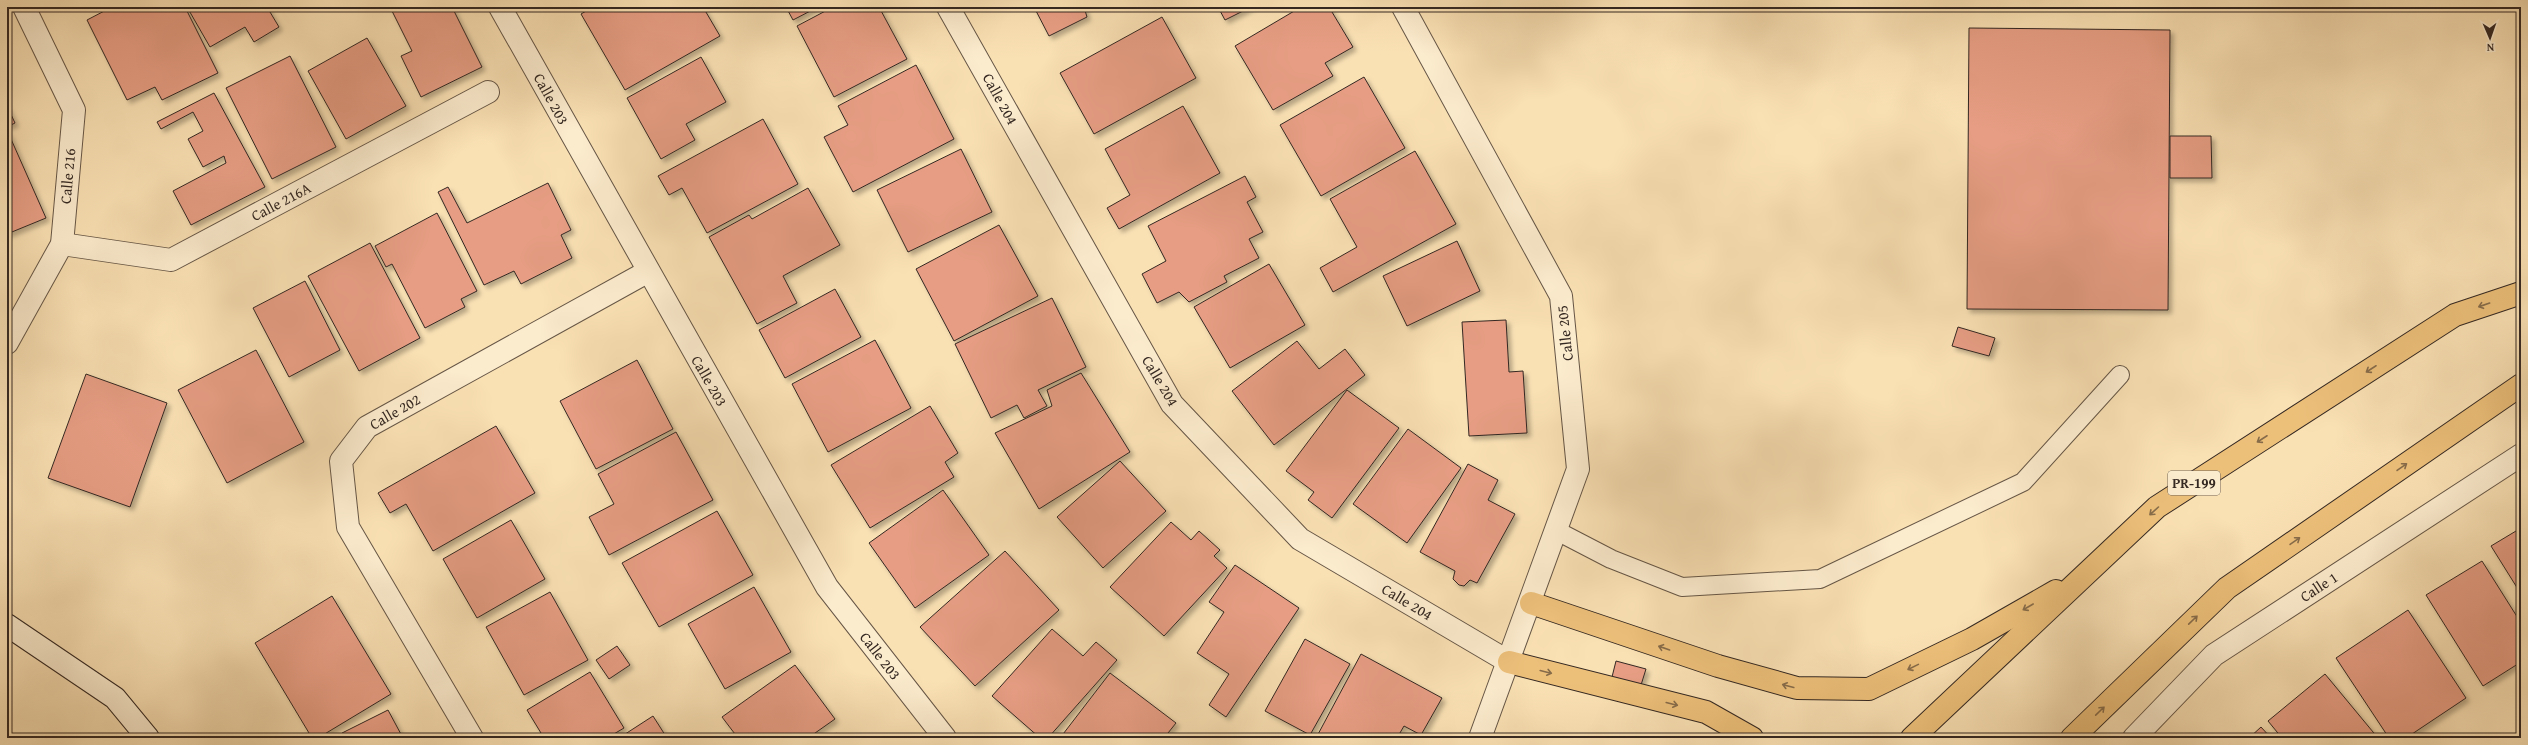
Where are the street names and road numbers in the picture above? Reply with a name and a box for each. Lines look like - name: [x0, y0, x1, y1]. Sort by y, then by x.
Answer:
- street label: Calle 203: [529, 69, 574, 128]
- street label: Calle 204: [978, 69, 1023, 128]
- street label: Calle 216: [55, 147, 80, 205]
- street label: Calle 216A: [247, 177, 314, 226]
- street label: Calle 205: [1551, 304, 1578, 362]
- street label: Calle 203: [686, 351, 732, 410]
- street label: Calle 204: [1137, 351, 1184, 410]
- street label: Calle 202: [365, 389, 424, 435]
- road number: PR-199: [2168, 471, 2220, 495]
- street label: Calle 1: [2296, 567, 2342, 607]
- street label: Calle 204: [1378, 578, 1437, 625]
- street label: Calle 203: [855, 627, 906, 684]

